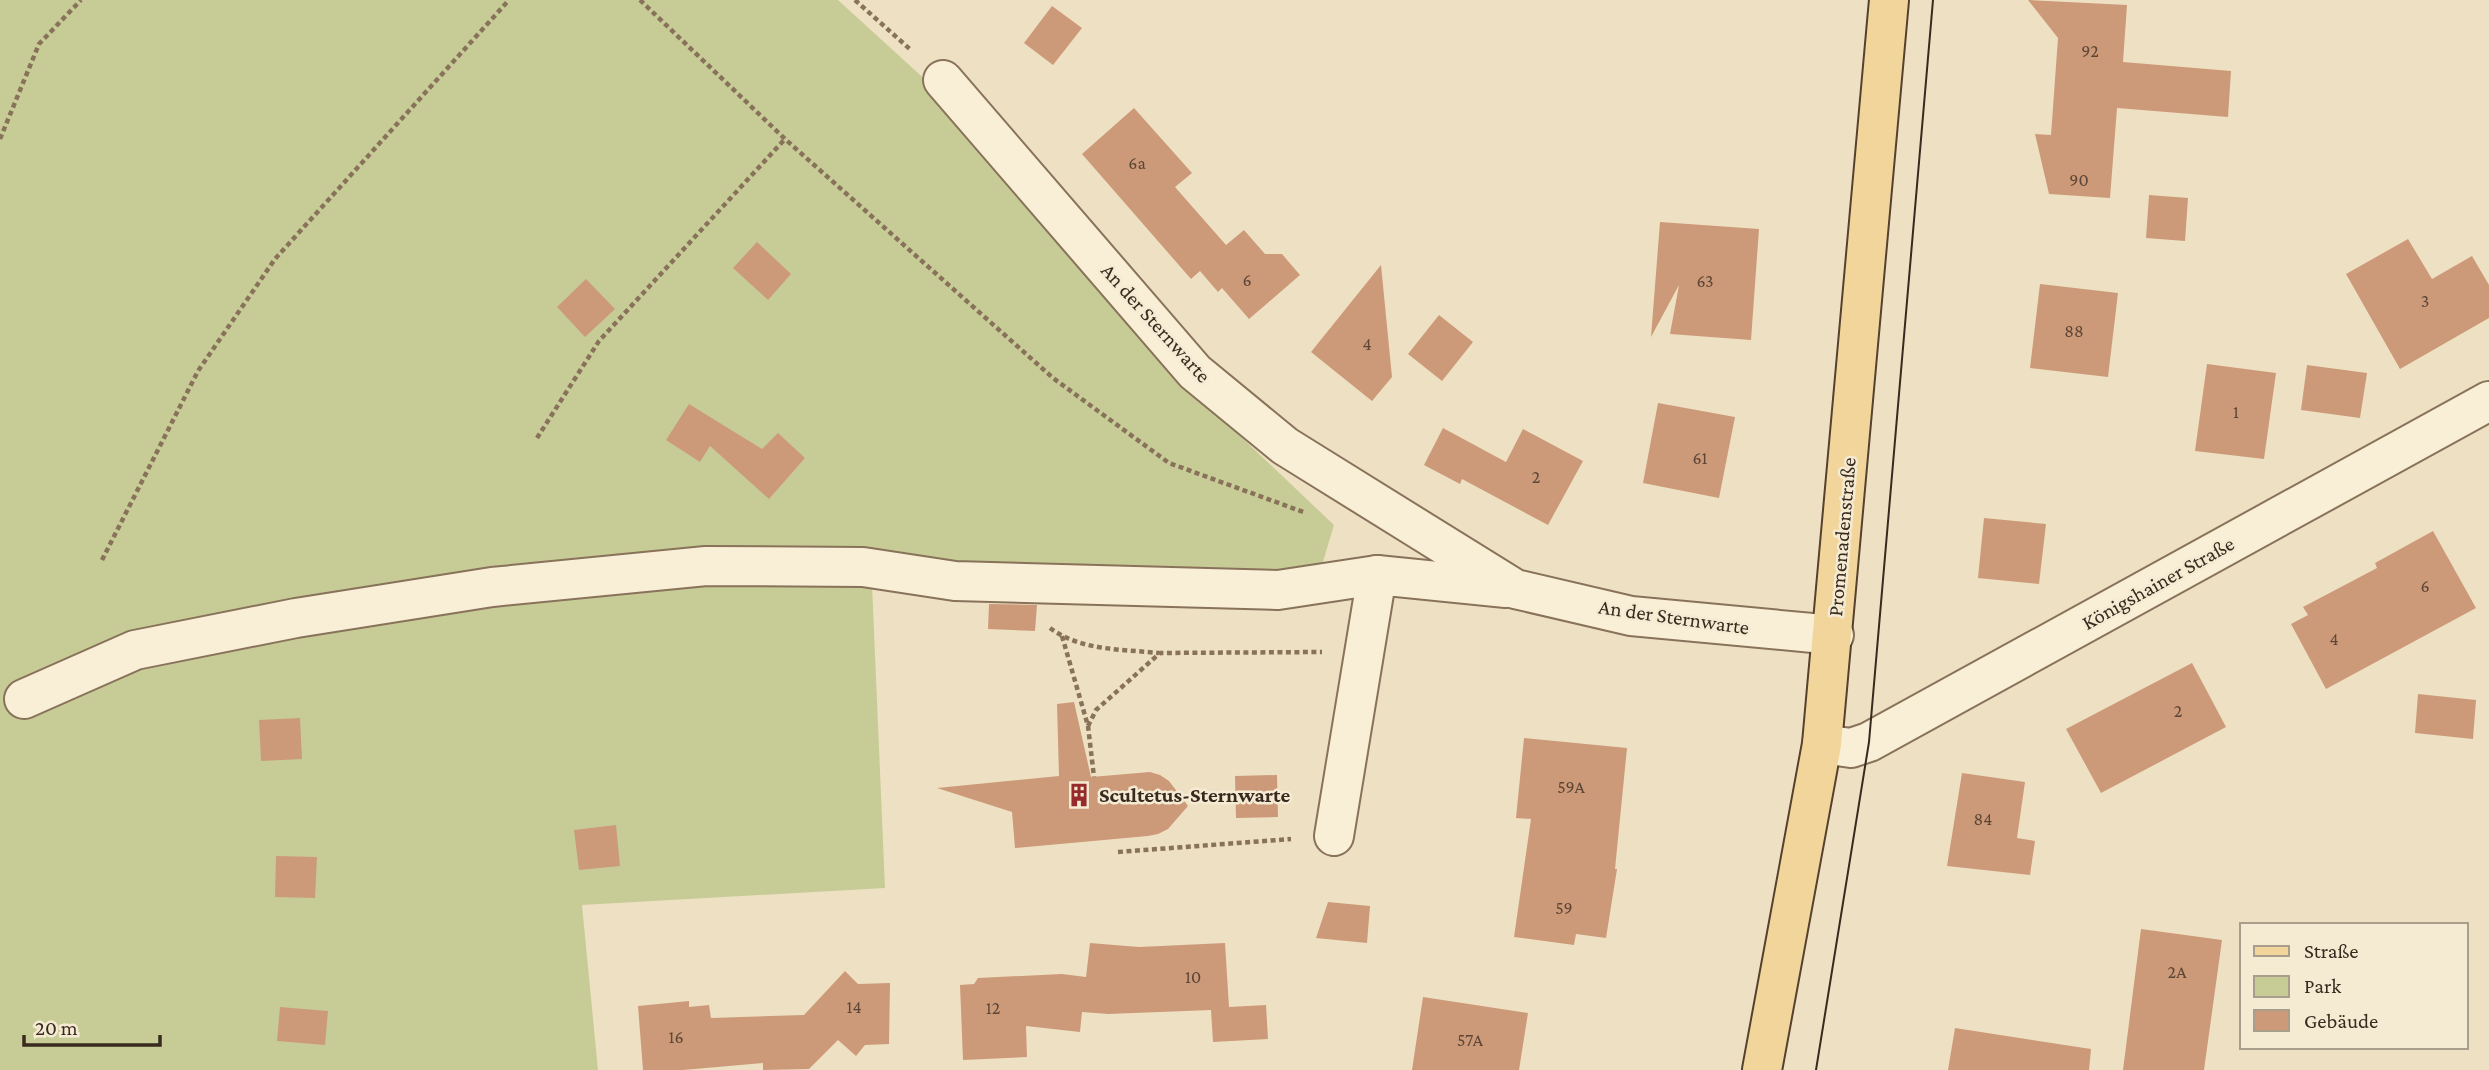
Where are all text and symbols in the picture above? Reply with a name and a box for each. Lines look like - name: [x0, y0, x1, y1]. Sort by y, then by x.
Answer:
- house number: 92: [2081, 41, 2099, 61]
- house number: 6a: [1128, 153, 1146, 173]
- house number: 90: [2069, 170, 2089, 190]
- street label: An der Sternwarte: [1096, 259, 1216, 387]
- house number: 6: [1242, 270, 1252, 290]
- house number: 63: [1696, 271, 1714, 291]
- house number: 3: [2421, 291, 2429, 311]
- house number: 88: [2064, 321, 2084, 341]
- house number: 4: [1362, 334, 1372, 354]
- house number: 1: [2233, 402, 2239, 422]
- house number: 61: [1692, 448, 1708, 468]
- street label: Promenadenstraße: [1823, 456, 1861, 618]
- house number: 2: [1532, 467, 1540, 487]
- street label: Königshainer Straße: [2078, 531, 2238, 635]
- house number: 6: [2420, 576, 2430, 596]
- street label: An der Sternwarte: [1597, 595, 1751, 639]
- house number: 4: [2329, 629, 2339, 649]
- house number: 2: [2174, 701, 2182, 721]
- house number: 59A: [1557, 777, 1585, 797]
- building icon: Scultetus-Sternwarte: [1065, 781, 1093, 809]
- place label: Scultetus-Sternwarte: [1099, 783, 1290, 807]
- house number: 84: [1974, 809, 1992, 829]
- house number: 59: [1555, 898, 1573, 918]
- legend: [2240, 923, 2468, 1049]
- text: Straße: [2304, 939, 2358, 963]
- house number: 2A: [2168, 962, 2187, 982]
- house number: 10: [1185, 967, 1201, 987]
- text: Park: [2304, 974, 2341, 998]
- house number: 14: [846, 997, 862, 1017]
- house number: 12: [986, 998, 1000, 1018]
- scale bar: [24, 1004, 161, 1048]
- text: Gebäude: [2304, 1009, 2378, 1033]
- text: 20 m: [35, 1016, 78, 1040]
- house number: 16: [668, 1027, 684, 1047]
- house number: 57A: [1457, 1030, 1484, 1050]

